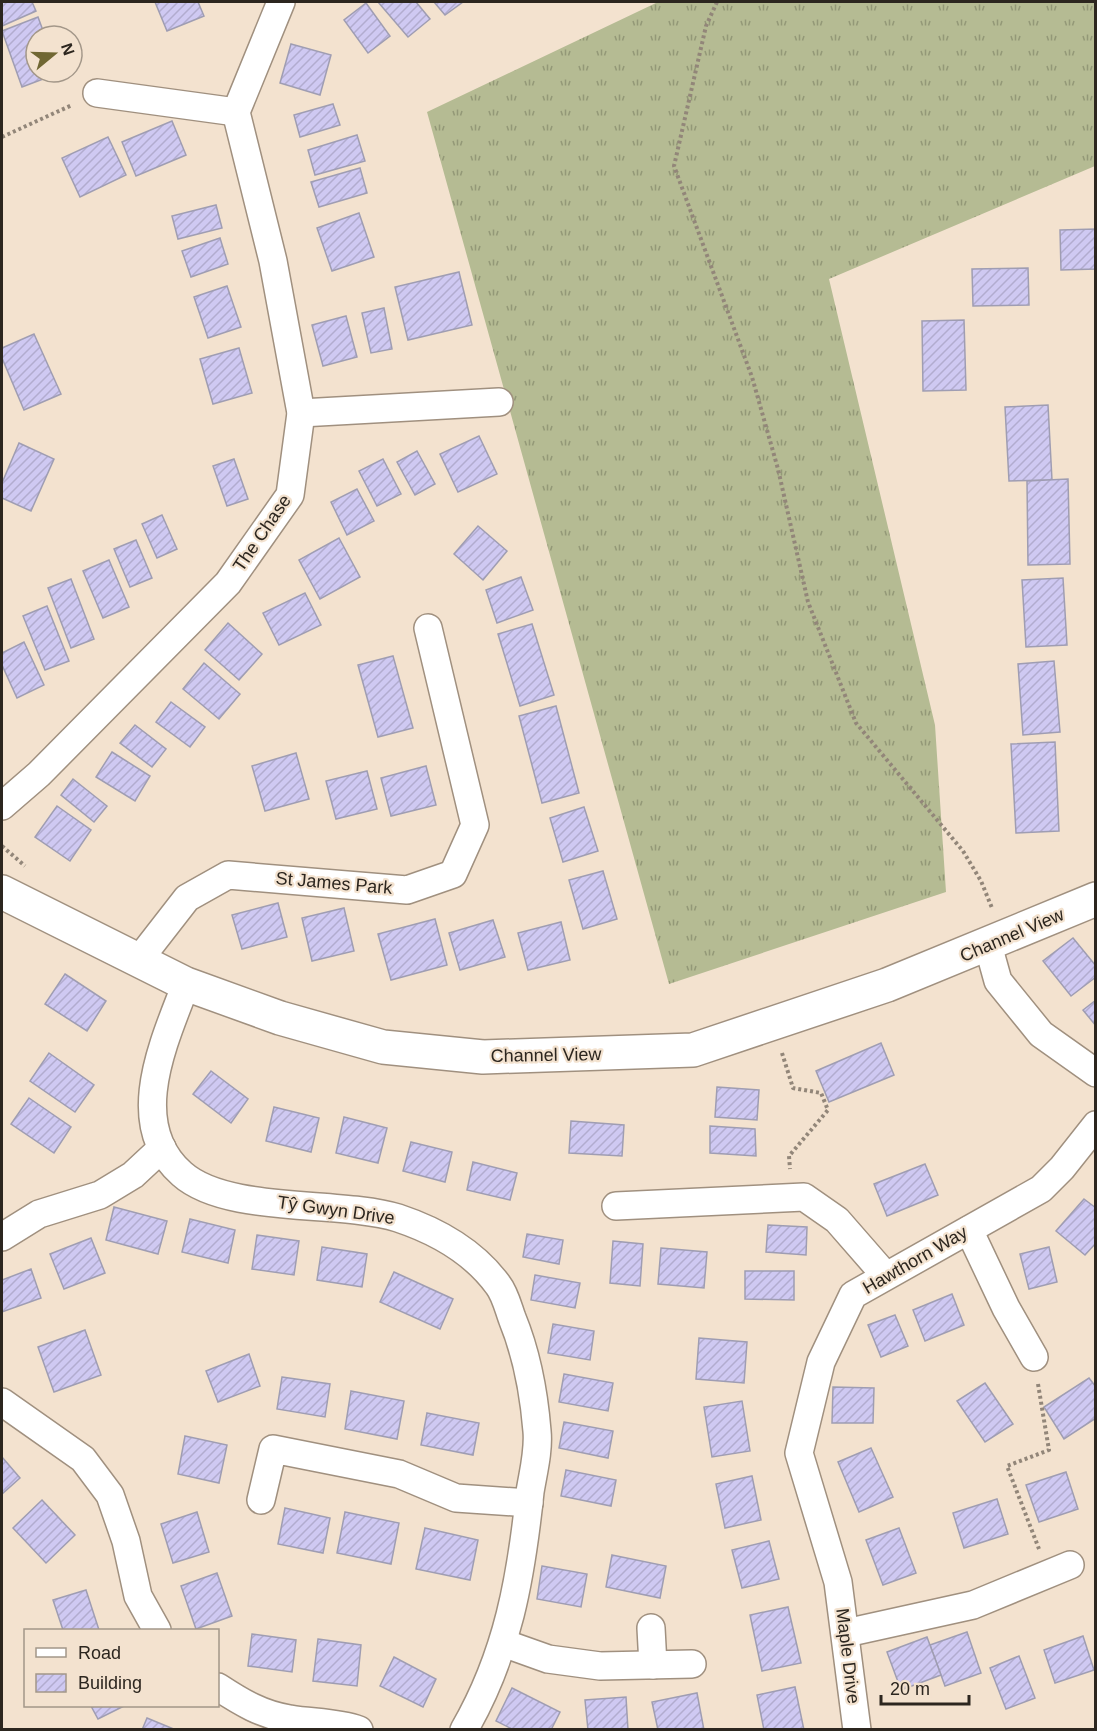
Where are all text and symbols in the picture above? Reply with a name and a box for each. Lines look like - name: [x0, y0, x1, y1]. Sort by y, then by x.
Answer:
- north arrow: [24, 24, 84, 84]
- text: N: [58, 41, 78, 58]
- street label: The Chase: [229, 491, 295, 575]
- street label: St James Park: [275, 868, 394, 898]
- street label: Channel View: [957, 904, 1068, 966]
- street label: Channel View: [490, 1044, 603, 1066]
- street label: Tŷ Gwyn Drive: [276, 1192, 396, 1228]
- street label: Hawthorn Way: [859, 1222, 971, 1298]
- street label: Maple Drive: [832, 1607, 864, 1705]
- legend: [24, 1629, 219, 1707]
- text: Road: [78, 1643, 121, 1663]
- scale bar: [881, 1668, 970, 1706]
- text: Building: [78, 1673, 142, 1693]
- text: 20 m: [890, 1679, 930, 1699]

